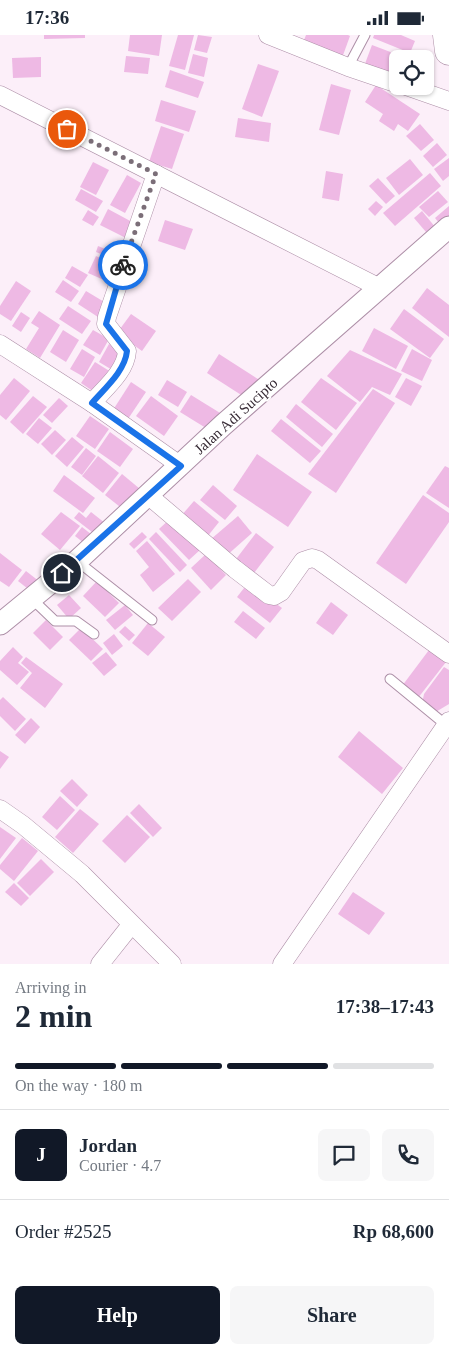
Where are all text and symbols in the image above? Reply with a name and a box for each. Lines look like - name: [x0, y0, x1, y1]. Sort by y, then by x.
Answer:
- text: 17:36: [25, 7, 69, 28]
- map controls: [389, 50, 434, 95]
- button: locate: [389, 50, 434, 95]
- pin: [46, 108, 88, 150]
- icon: bag: [53, 115, 81, 143]
- courier: [98, 240, 148, 290]
- icon: bike: [109, 251, 137, 279]
- street label: Jalan Adi Sucipto: [191, 375, 281, 457]
- pin: [41, 552, 83, 594]
- icon: home: [48, 559, 76, 587]
- text: Arriving in: [15, 979, 87, 996]
- text: 17:38–17:43: [336, 996, 434, 1017]
- text: 2 min: [15, 998, 92, 1034]
- text: On the way · 180 m: [15, 1077, 143, 1094]
- button: chat: [318, 1129, 370, 1181]
- button: phone: [382, 1129, 434, 1181]
- text: Jordan: [79, 1135, 137, 1156]
- text: J: [36, 1144, 46, 1165]
- text: Courier · 4.7: [79, 1157, 161, 1174]
- text: Order #2525: [15, 1221, 112, 1242]
- text: Rp 68,600: [353, 1221, 434, 1242]
- button: Help: [15, 1286, 220, 1344]
- button: Share: [230, 1286, 434, 1344]

